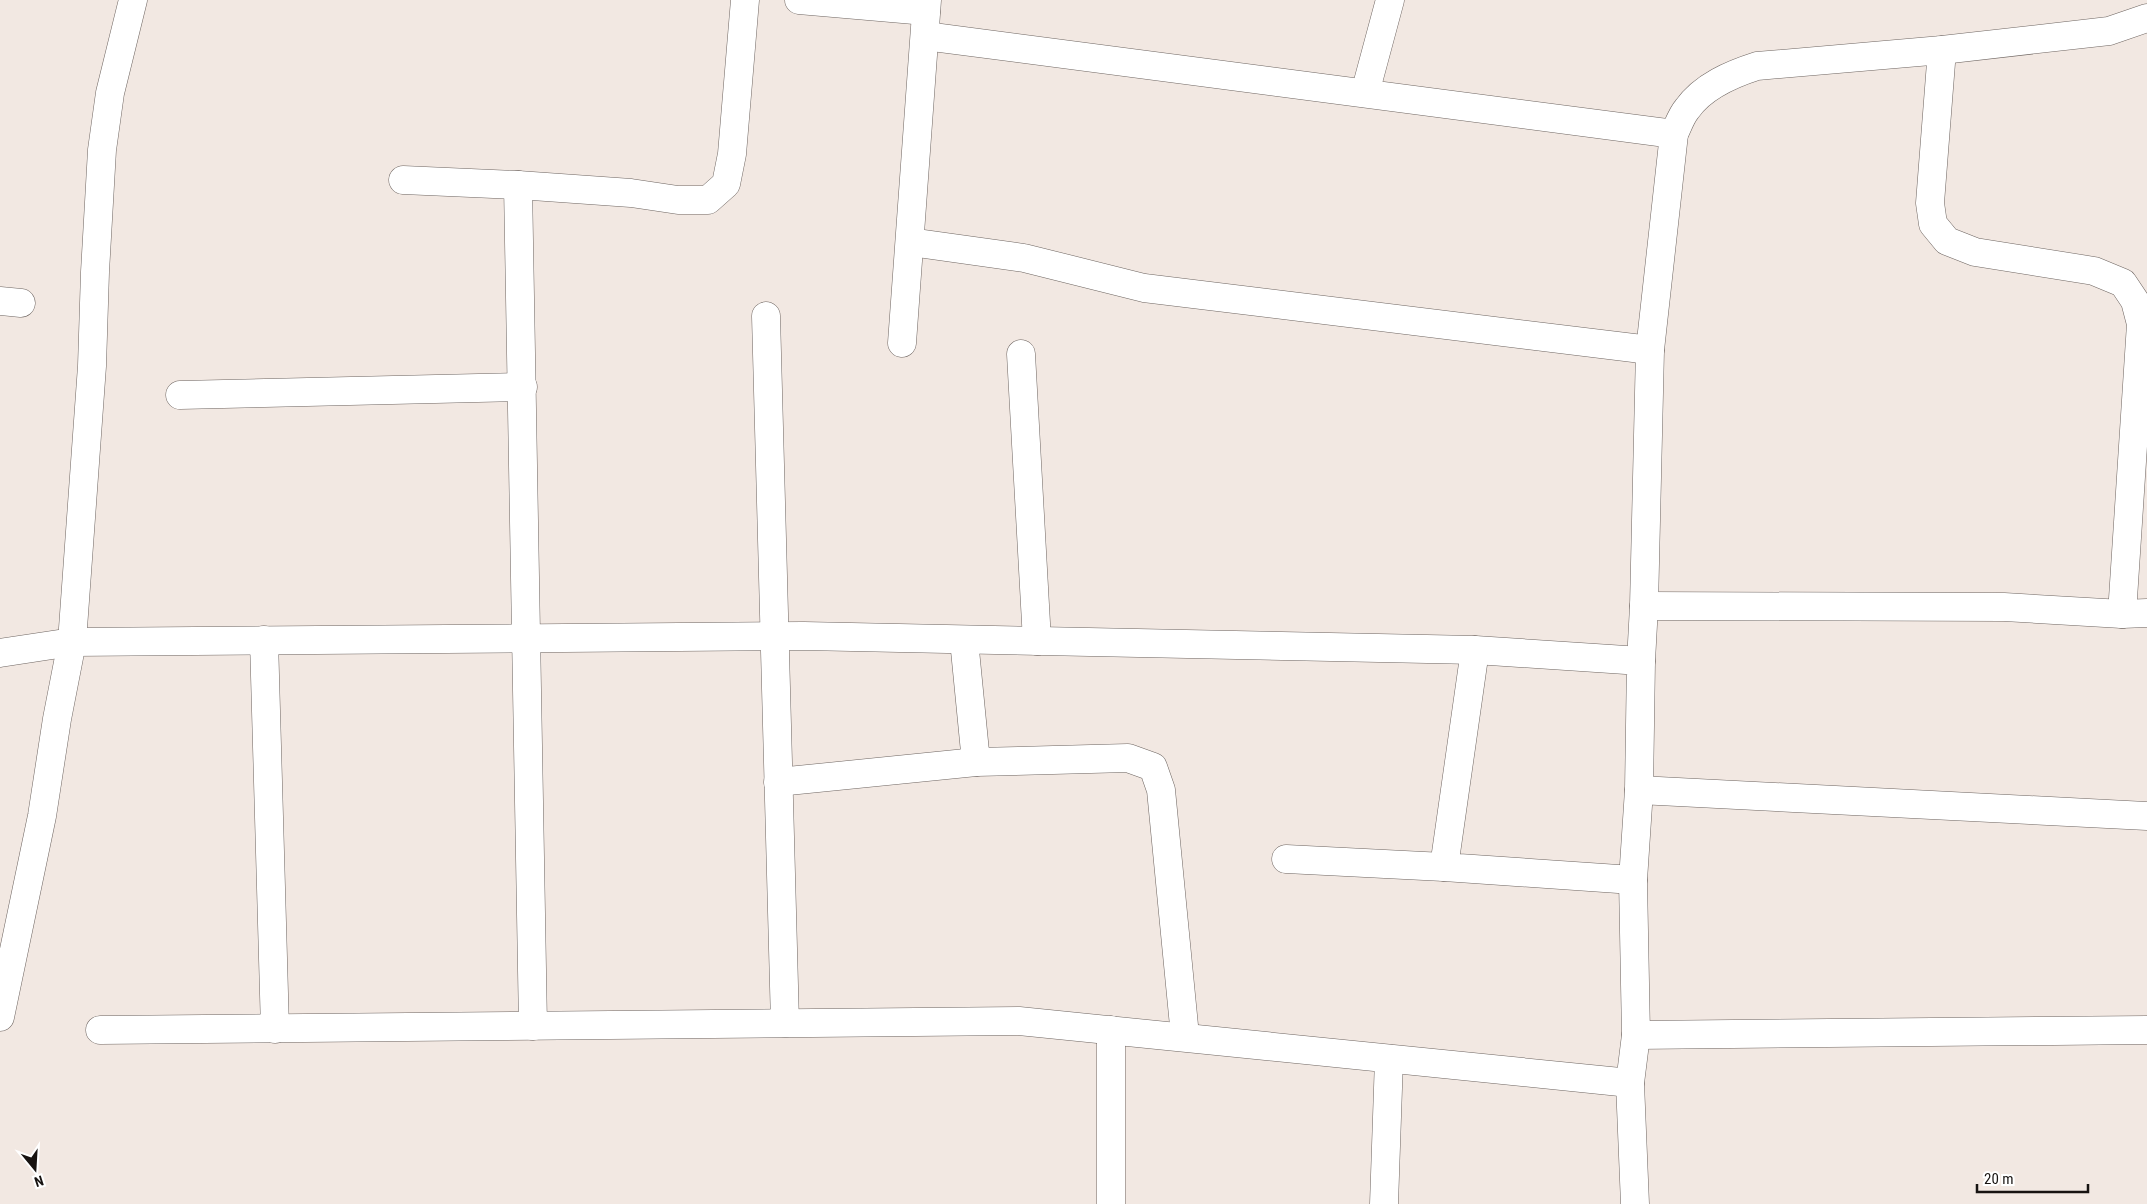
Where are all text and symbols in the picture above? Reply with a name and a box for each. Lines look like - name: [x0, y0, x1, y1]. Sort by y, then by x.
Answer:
- north arrow: [10, 1144, 60, 1194]
- scale bar: [1977, 1162, 2088, 1194]
- text: 20 m: [1984, 1170, 2014, 1188]
- text: N: [32, 1172, 46, 1190]

